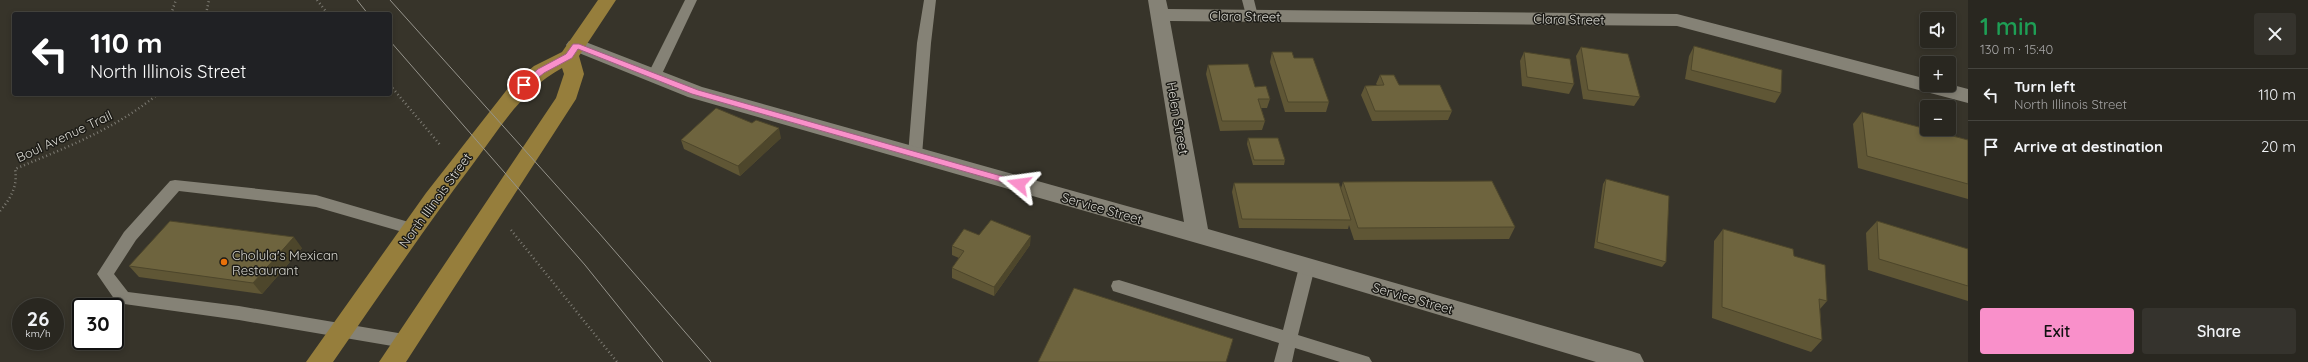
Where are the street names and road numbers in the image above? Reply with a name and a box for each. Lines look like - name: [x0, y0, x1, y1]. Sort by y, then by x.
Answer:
- street label: Clara Street: [1209, 7, 1281, 25]
- street label: Clara Street: [1533, 10, 1605, 28]
- street label: Helen Street: [1164, 80, 1192, 156]
- street label: Boul Avenue Trail: [14, 107, 114, 165]
- street label: North Illinois Street: [395, 150, 475, 250]
- street label: Service Street: [1060, 189, 1144, 227]
- street label: Service Street: [1371, 279, 1455, 317]

